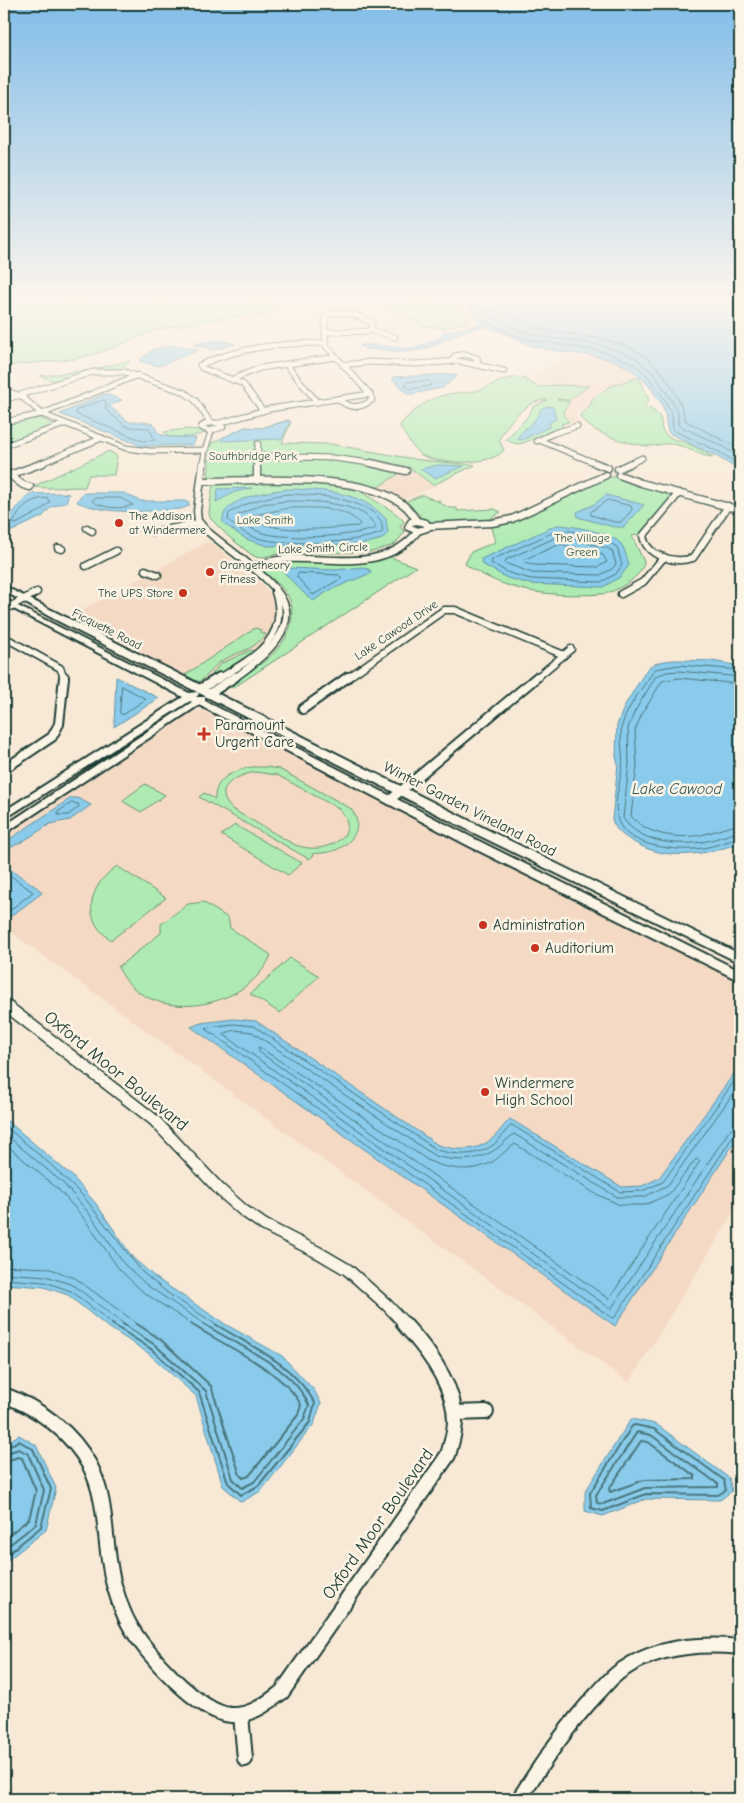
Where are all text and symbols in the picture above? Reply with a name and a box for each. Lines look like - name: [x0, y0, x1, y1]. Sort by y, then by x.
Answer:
- park label: Southbridge Park: [209, 449, 297, 463]
- place label: The Addison at Windermere: [129, 509, 206, 537]
- park label: Lake Smith: [237, 513, 293, 527]
- marker: The Addison at Windermere: [113, 517, 125, 529]
- park label: The Village Green: [554, 531, 610, 559]
- street label: Lake Smith Circle: [278, 539, 368, 557]
- place label: Orangetheory Fitness: [220, 558, 290, 586]
- marker: Orangetheory Fitness: [204, 566, 216, 578]
- place label: The UPS Store: [98, 586, 173, 600]
- marker: The UPS Store: [177, 587, 189, 599]
- street label: Lake Cawood Drive: [352, 597, 440, 663]
- street label: Ficquette Road: [70, 605, 144, 653]
- place label: Paramount Urgent Care: [215, 716, 295, 751]
- marker: Paramount Urgent Care: [197, 727, 211, 741]
- street label: Winter Garden Vineland Road: [381, 757, 559, 861]
- water label: Lake Cawood: [632, 780, 723, 798]
- place label: Administration: [493, 916, 585, 934]
- marker: Administration: [477, 919, 489, 931]
- place label: Auditorium: [545, 939, 614, 957]
- marker: Auditorium: [529, 942, 541, 954]
- street label: Oxford Moor Boulevard: [40, 1006, 192, 1136]
- place label: Windermere High School: [495, 1074, 575, 1109]
- marker: Windermere High School: [479, 1086, 491, 1098]
- street label: Oxford Moor Boulevard: [318, 1445, 438, 1603]

